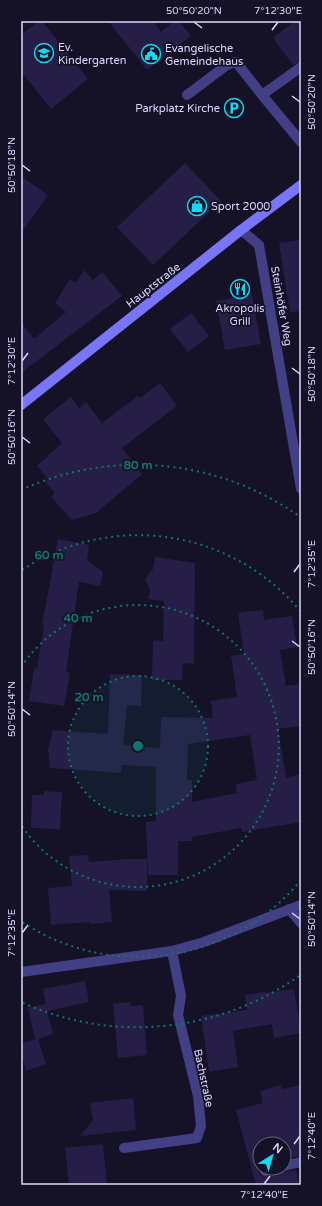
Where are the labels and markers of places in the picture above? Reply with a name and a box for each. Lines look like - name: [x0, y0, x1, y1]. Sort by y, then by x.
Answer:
- place label: Ev. Kindergarten: [58, 41, 126, 67]
- school or university icon: Ev. Kindergarten: [33, 42, 55, 64]
- place label: Evangelische Gemeindehaus: [165, 42, 243, 68]
- public building icon: Evangelische Gemeindehaus: [140, 43, 162, 65]
- parking icon: Parkplatz Kirche: [223, 97, 245, 119]
- place label: Parkplatz Kirche: [135, 102, 220, 115]
- shop icon: Sport 2000: [186, 195, 208, 217]
- place label: Sport 2000: [211, 200, 270, 213]
- restaurant icon: Akropolis Grill: [229, 278, 251, 300]
- place label: Akropolis Grill: [215, 302, 265, 328]
- centre of rings: [131, 739, 145, 753]

